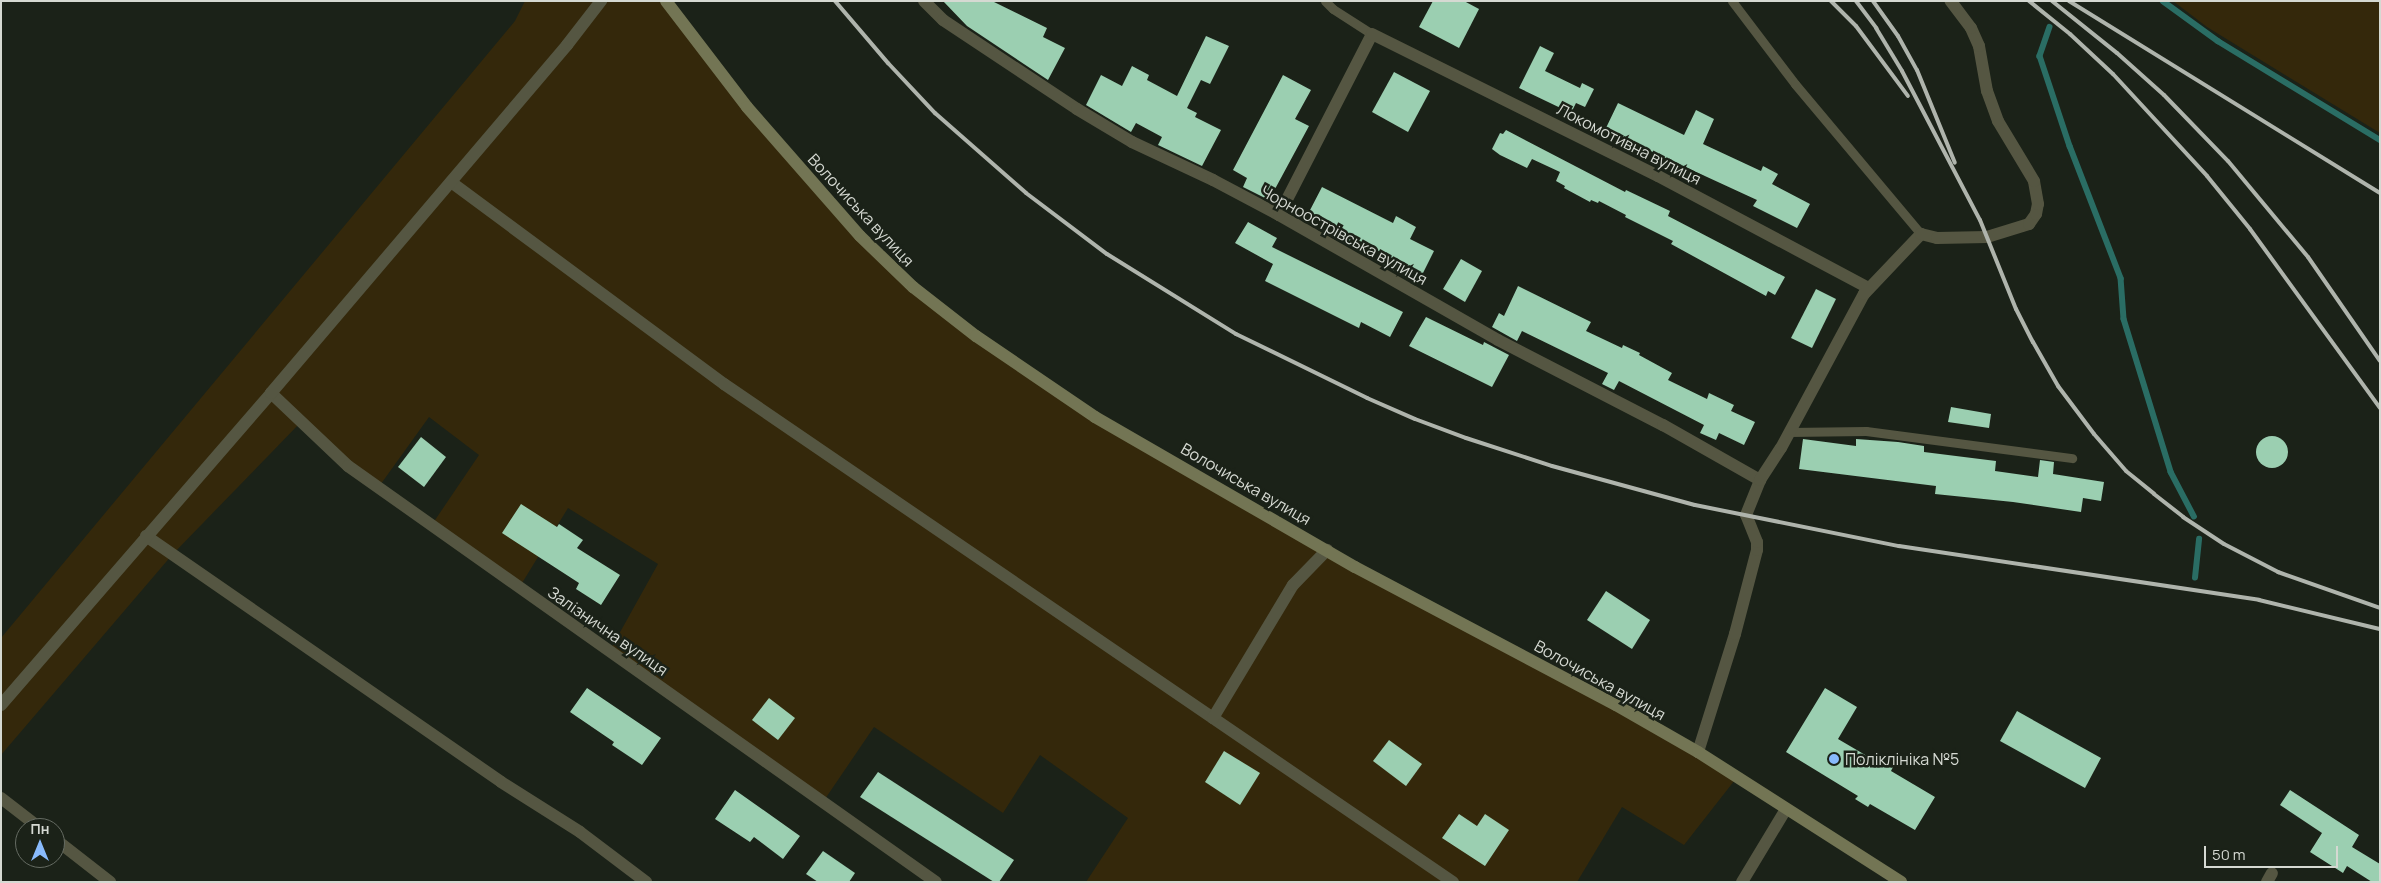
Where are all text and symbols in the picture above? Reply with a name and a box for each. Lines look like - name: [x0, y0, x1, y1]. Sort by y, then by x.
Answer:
- street label: Локомотивна вулиця: [1554, 99, 1704, 189]
- street label: Волочиська вулиця: [804, 150, 918, 270]
- street label: Чорноострівська вулиця: [1257, 181, 1431, 289]
- street label: Волочиська вулиця: [1178, 439, 1314, 529]
- street label: Залізнична вулиця: [544, 582, 672, 680]
- street label: Волочиська вулиця: [1531, 636, 1669, 724]
- place label: Поліклініка №5: [1845, 749, 1959, 769]
- marker: Поліклініка №5: [1827, 752, 1841, 766]
- north arrow: [15, 818, 65, 868]
- text: Пн: [31, 819, 49, 838]
- scale bar: [2206, 836, 2340, 868]
- text: 50 m: [2212, 844, 2246, 865]

